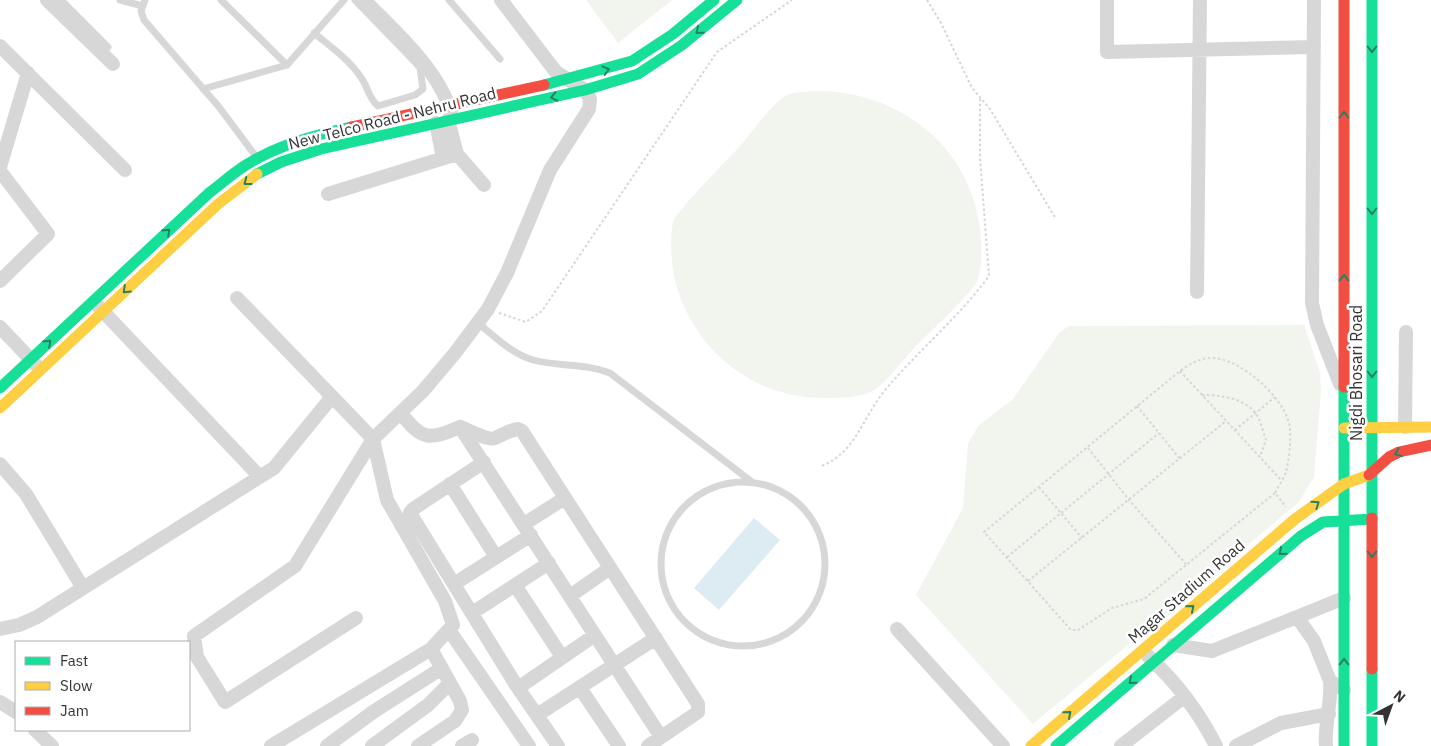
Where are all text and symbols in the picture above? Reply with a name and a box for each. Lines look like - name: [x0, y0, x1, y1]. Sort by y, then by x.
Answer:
- one-way arrow: [696, 25, 705, 34]
- one-way arrow: [1367, 45, 1377, 53]
- one-way arrow: [601, 65, 609, 75]
- street label: New Telco Road - Nehru Road: [286, 82, 498, 154]
- one-way arrow: [549, 91, 558, 101]
- one-way arrow: [1339, 111, 1349, 119]
- one-way arrow: [244, 176, 253, 184]
- one-way arrow: [1367, 208, 1377, 215]
- one-way arrow: [161, 229, 170, 238]
- one-way arrow: [1339, 274, 1349, 282]
- one-way arrow: [123, 284, 132, 293]
- street label: Nigdi Bhosari Road: [1346, 305, 1366, 441]
- one-way arrow: [43, 340, 52, 349]
- one-way arrow: [1367, 370, 1377, 378]
- one-way arrow: [1394, 447, 1403, 458]
- one-way arrow: [1310, 501, 1320, 510]
- street label: Magar Stadium Road: [1123, 535, 1249, 647]
- one-way arrow: [1278, 546, 1287, 555]
- one-way arrow: [1367, 550, 1377, 558]
- one-way arrow: [1186, 605, 1195, 614]
- legend: [15, 641, 190, 731]
- text: Fast: [60, 651, 88, 670]
- one-way arrow: [1339, 658, 1349, 666]
- one-way arrow: [1128, 675, 1137, 684]
- text: Slow: [60, 676, 93, 695]
- north arrow: [1366, 681, 1416, 731]
- text: N: [1390, 686, 1409, 706]
- text: Jam: [60, 701, 89, 720]
- one-way arrow: [1062, 711, 1071, 720]

